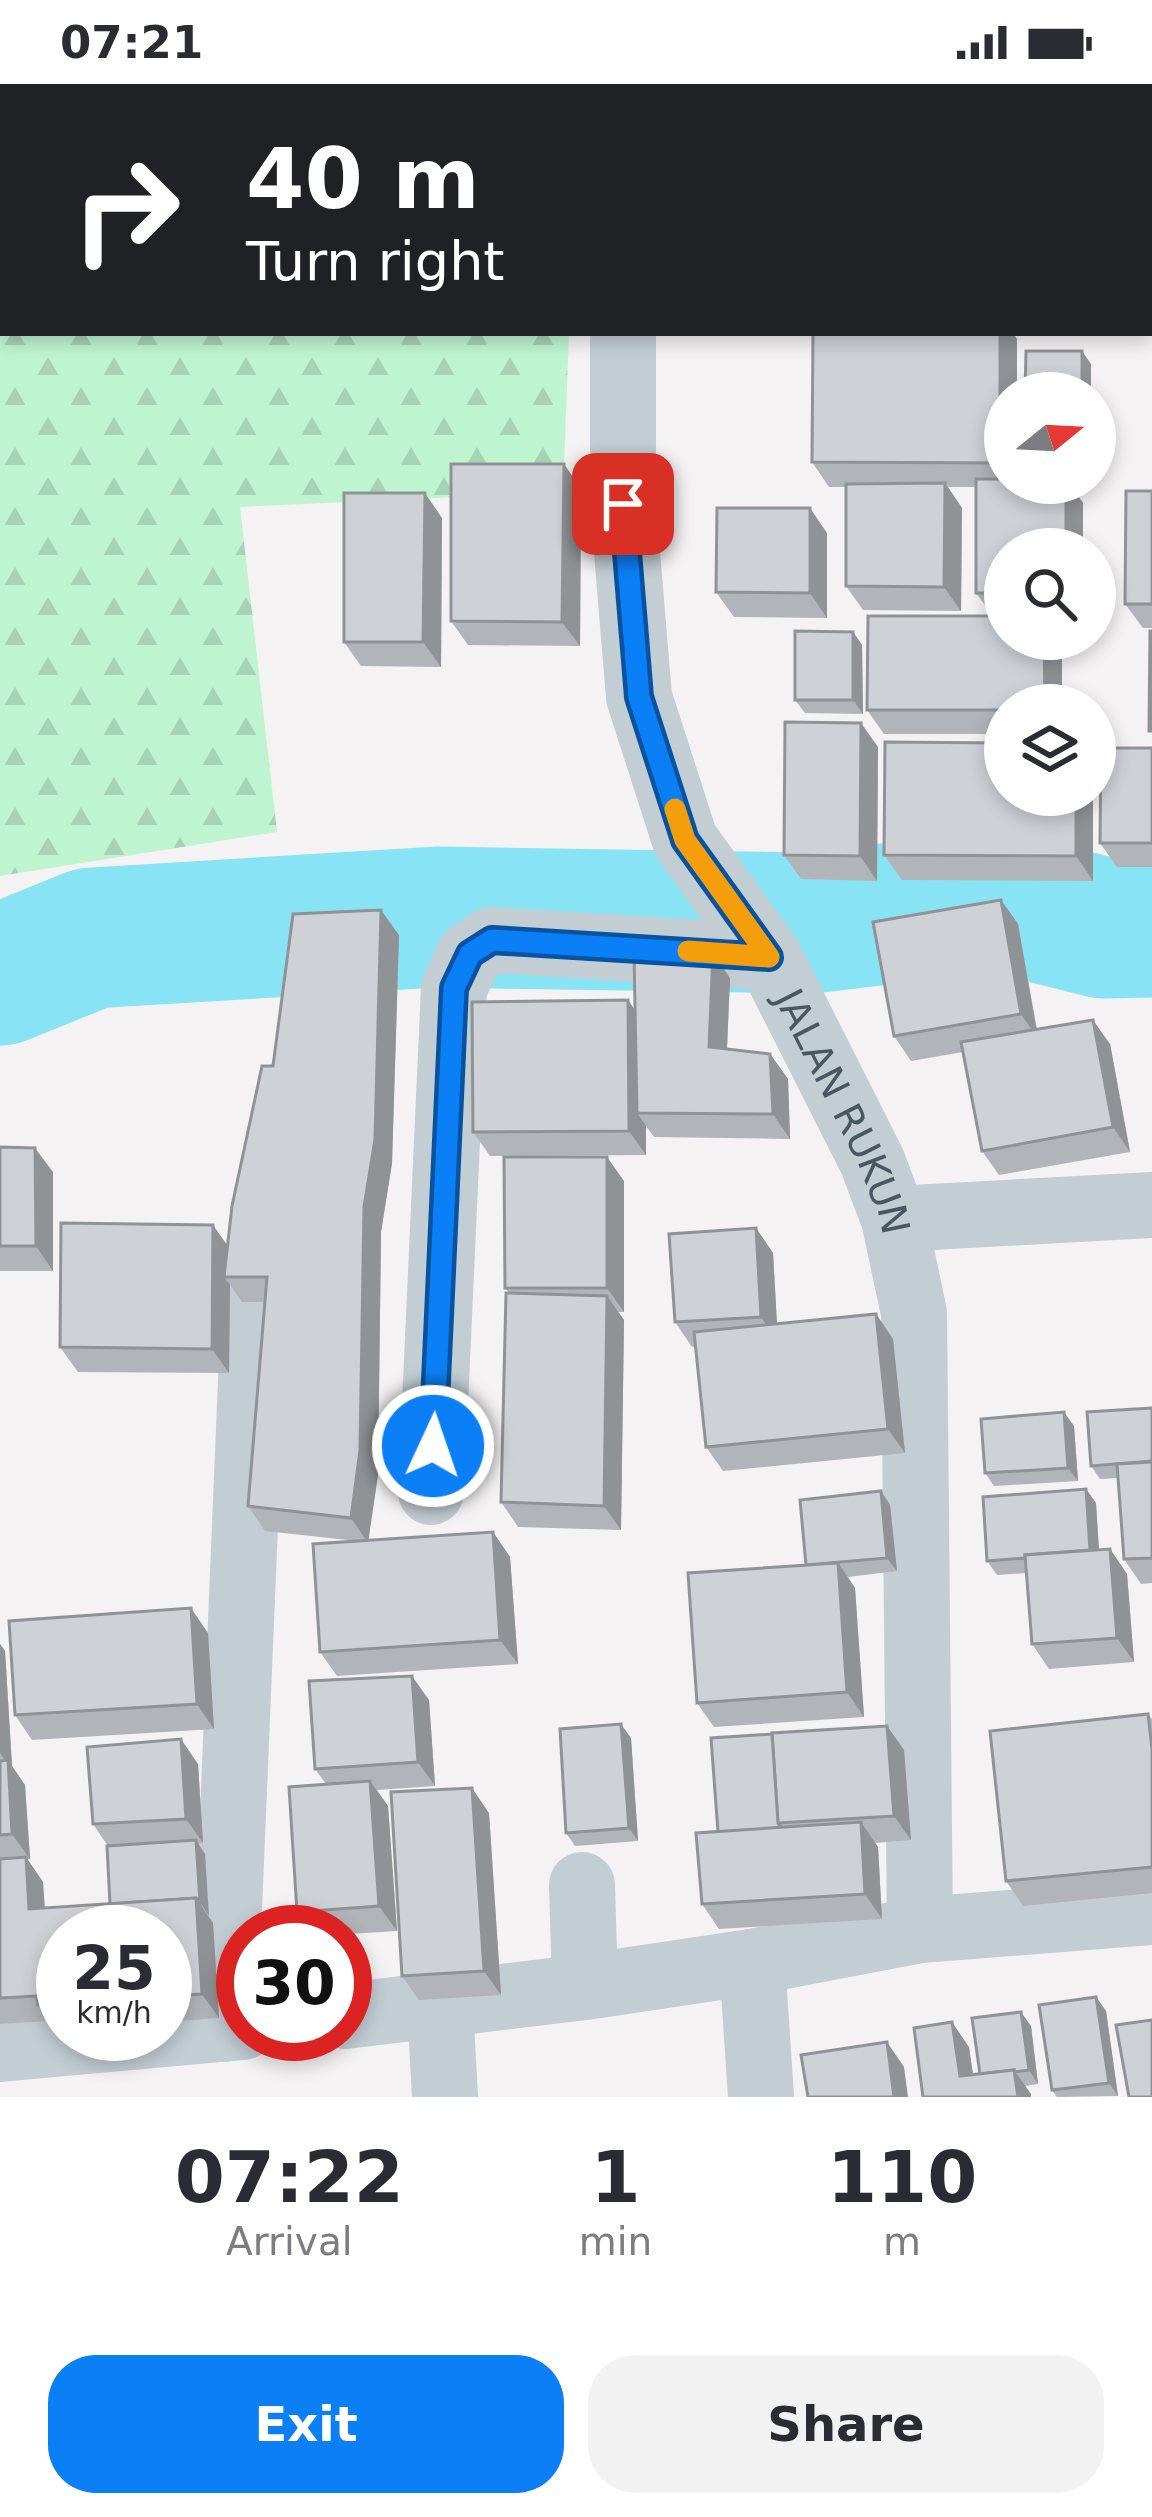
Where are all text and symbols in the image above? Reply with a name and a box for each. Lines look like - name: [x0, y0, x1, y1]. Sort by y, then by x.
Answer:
- text: 07:21: [60, 16, 203, 69]
- text: 40 m: [246, 130, 480, 228]
- icon: right: [48, 132, 204, 288]
- text: Turn right: [246, 230, 505, 293]
- north arrow: [984, 372, 1116, 504]
- map controls: [984, 372, 1116, 816]
- pin: [572, 453, 674, 555]
- icon: arrive: [590, 471, 656, 537]
- button: search: [984, 528, 1116, 660]
- button: layers: [984, 684, 1116, 816]
- street label: JALAN RUKUN: [765, 979, 919, 1238]
- position arrow: [370, 1383, 496, 1509]
- speed limit sign: 30: [216, 1905, 372, 2061]
- text: 25: [72, 1933, 156, 2003]
- text: km/h: [76, 1995, 152, 2030]
- text: 07:22: [175, 2135, 404, 2219]
- text: 1: [590, 2135, 640, 2219]
- text: 110: [827, 2135, 977, 2219]
- text: Arrival: [226, 2219, 353, 2264]
- text: min: [579, 2219, 652, 2264]
- text: m: [883, 2219, 921, 2264]
- button: Exit: [48, 2355, 564, 2493]
- button: Share: [588, 2355, 1104, 2493]

